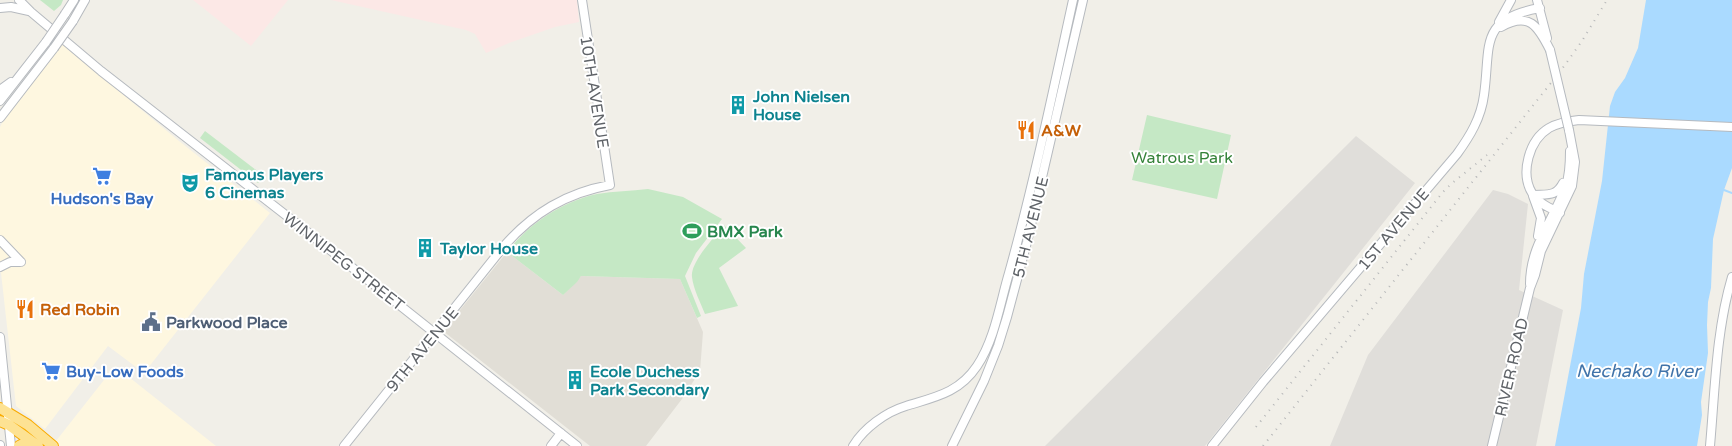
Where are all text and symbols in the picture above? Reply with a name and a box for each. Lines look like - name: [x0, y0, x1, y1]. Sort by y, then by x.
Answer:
- street label: 10TH AVENUE: [575, 34, 613, 150]
- place label: John Nielsen House: [752, 87, 850, 125]
- building icon: John Nielsen House: [727, 94, 749, 116]
- restaurant icon: A&W: [1015, 119, 1037, 141]
- place label: A&W: [1041, 121, 1082, 141]
- park label: Watrous Park: [1131, 148, 1233, 168]
- supermarket icon: Hudson's Bay: [91, 165, 113, 187]
- place label: Famous Players 6 Cinemas: [205, 165, 324, 203]
- theatre icon: Famous Players 6 Cinemas: [179, 172, 201, 194]
- street label: 5TH AVENUE: [1009, 174, 1053, 280]
- street label: 1ST AVENUE: [1354, 185, 1434, 275]
- place label: Hudson's Bay: [51, 189, 154, 209]
- street label: WINNIPEG STREET: [279, 208, 408, 316]
- sports icon: BMX Park: [681, 220, 703, 242]
- place label: BMX Park: [707, 222, 783, 242]
- building icon: Taylor House: [414, 237, 436, 259]
- place label: Taylor House: [439, 239, 538, 259]
- restaurant icon: Red Robin: [14, 298, 36, 320]
- place label: Red Robin: [40, 300, 120, 320]
- street label: 9TH AVENUE: [382, 303, 463, 396]
- public building icon: Parkwood Place: [140, 311, 162, 333]
- place label: Parkwood Place: [166, 313, 288, 333]
- street label: RIVER ROAD: [1491, 316, 1533, 419]
- supermarket icon: Buy-Low Foods: [40, 360, 62, 382]
- water label: Nechako River: [1576, 360, 1702, 382]
- place label: Buy-Low Foods: [66, 362, 184, 382]
- place label: Ecole Duchess Park Secondary: [590, 362, 709, 400]
- building icon: Ecole Duchess Park Secondary: [564, 369, 586, 391]

